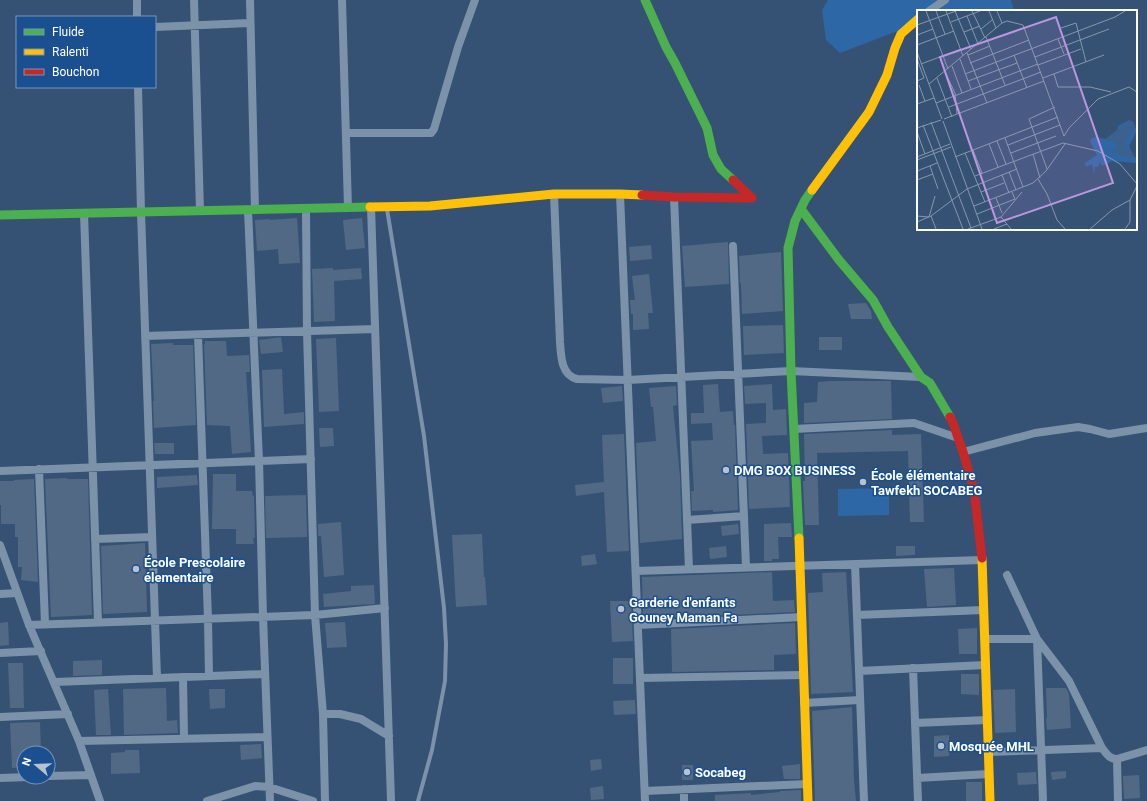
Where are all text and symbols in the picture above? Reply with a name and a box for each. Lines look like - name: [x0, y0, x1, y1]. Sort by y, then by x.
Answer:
- inset map: [917, 10, 1137, 230]
- legend: [16, 16, 156, 88]
- text: Fluide: [52, 25, 84, 39]
- text: Ralenti: [52, 45, 89, 59]
- text: Bouchon: [52, 65, 99, 79]
- place label: DMG BOX BUSINESS: [734, 463, 856, 478]
- marker: DMG BOX BUSINESS: [721, 465, 731, 475]
- place label: École élémentaire Tawfekh SOCABEG: [871, 468, 982, 498]
- marker: École élémentaire Tawfekh SOCABEG: [858, 477, 868, 487]
- place label: École Prescolaire élementaire: [144, 555, 245, 585]
- marker: École Prescolaire élementaire: [131, 564, 141, 574]
- place label: Garderie d'enfants Gouney Maman Fa: [629, 595, 737, 625]
- marker: Garderie d'enfants Gouney Maman Fa: [616, 604, 626, 614]
- place label: Mosquée MHL: [949, 739, 1034, 754]
- marker: Mosquée MHL: [936, 741, 946, 751]
- north arrow: [16, 745, 56, 785]
- text: N: [20, 756, 35, 768]
- place label: Socabeg: [695, 765, 746, 780]
- marker: Socabeg: [682, 767, 692, 777]

